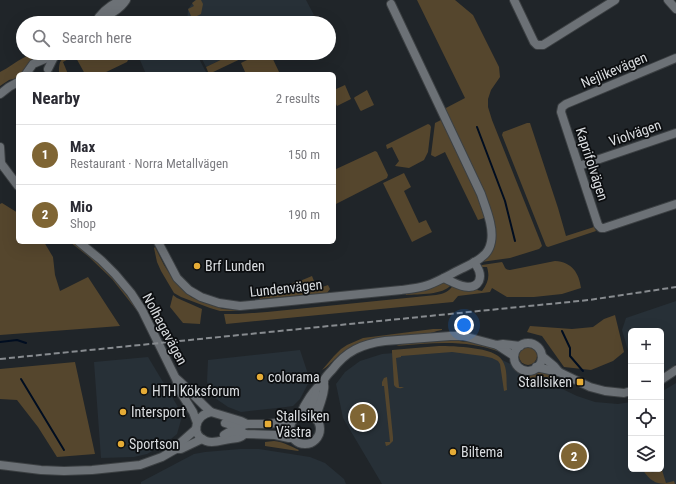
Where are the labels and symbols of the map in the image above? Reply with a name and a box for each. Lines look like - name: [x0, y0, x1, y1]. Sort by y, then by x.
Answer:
- street label: Nejlikevägen: [579, 49, 649, 91]
- street label: Violvägen: [607, 117, 663, 149]
- street label: Kaprifolvägen: [573, 125, 611, 203]
- place label: Brf Lunden: [205, 258, 265, 274]
- marker: Brf Lunden: [192, 261, 202, 271]
- street label: Lundenvägen: [249, 276, 323, 300]
- street label: Nolhagavägen: [139, 290, 191, 368]
- your location: [454, 315, 474, 335]
- place label: colorama: [268, 369, 320, 385]
- marker: colorama: [255, 372, 265, 382]
- place label: Stallsiken: [518, 374, 572, 390]
- marker: Stallsiken: [575, 377, 585, 387]
- place label: HTH Köksforum: [152, 383, 240, 399]
- marker: HTH Köksforum: [139, 386, 149, 396]
- pin: 1: [350, 402, 376, 432]
- place label: Intersport: [131, 404, 185, 420]
- marker: Intersport: [118, 407, 128, 417]
- place label: Stallsiken Västra: [276, 408, 330, 440]
- marker: Stallsiken Västra: [263, 419, 273, 429]
- place label: Sportson: [129, 436, 179, 452]
- marker: Sportson: [116, 439, 126, 449]
- pin: 2: [561, 441, 587, 471]
- place label: Biltema: [461, 444, 503, 460]
- marker: Biltema: [448, 447, 458, 457]

